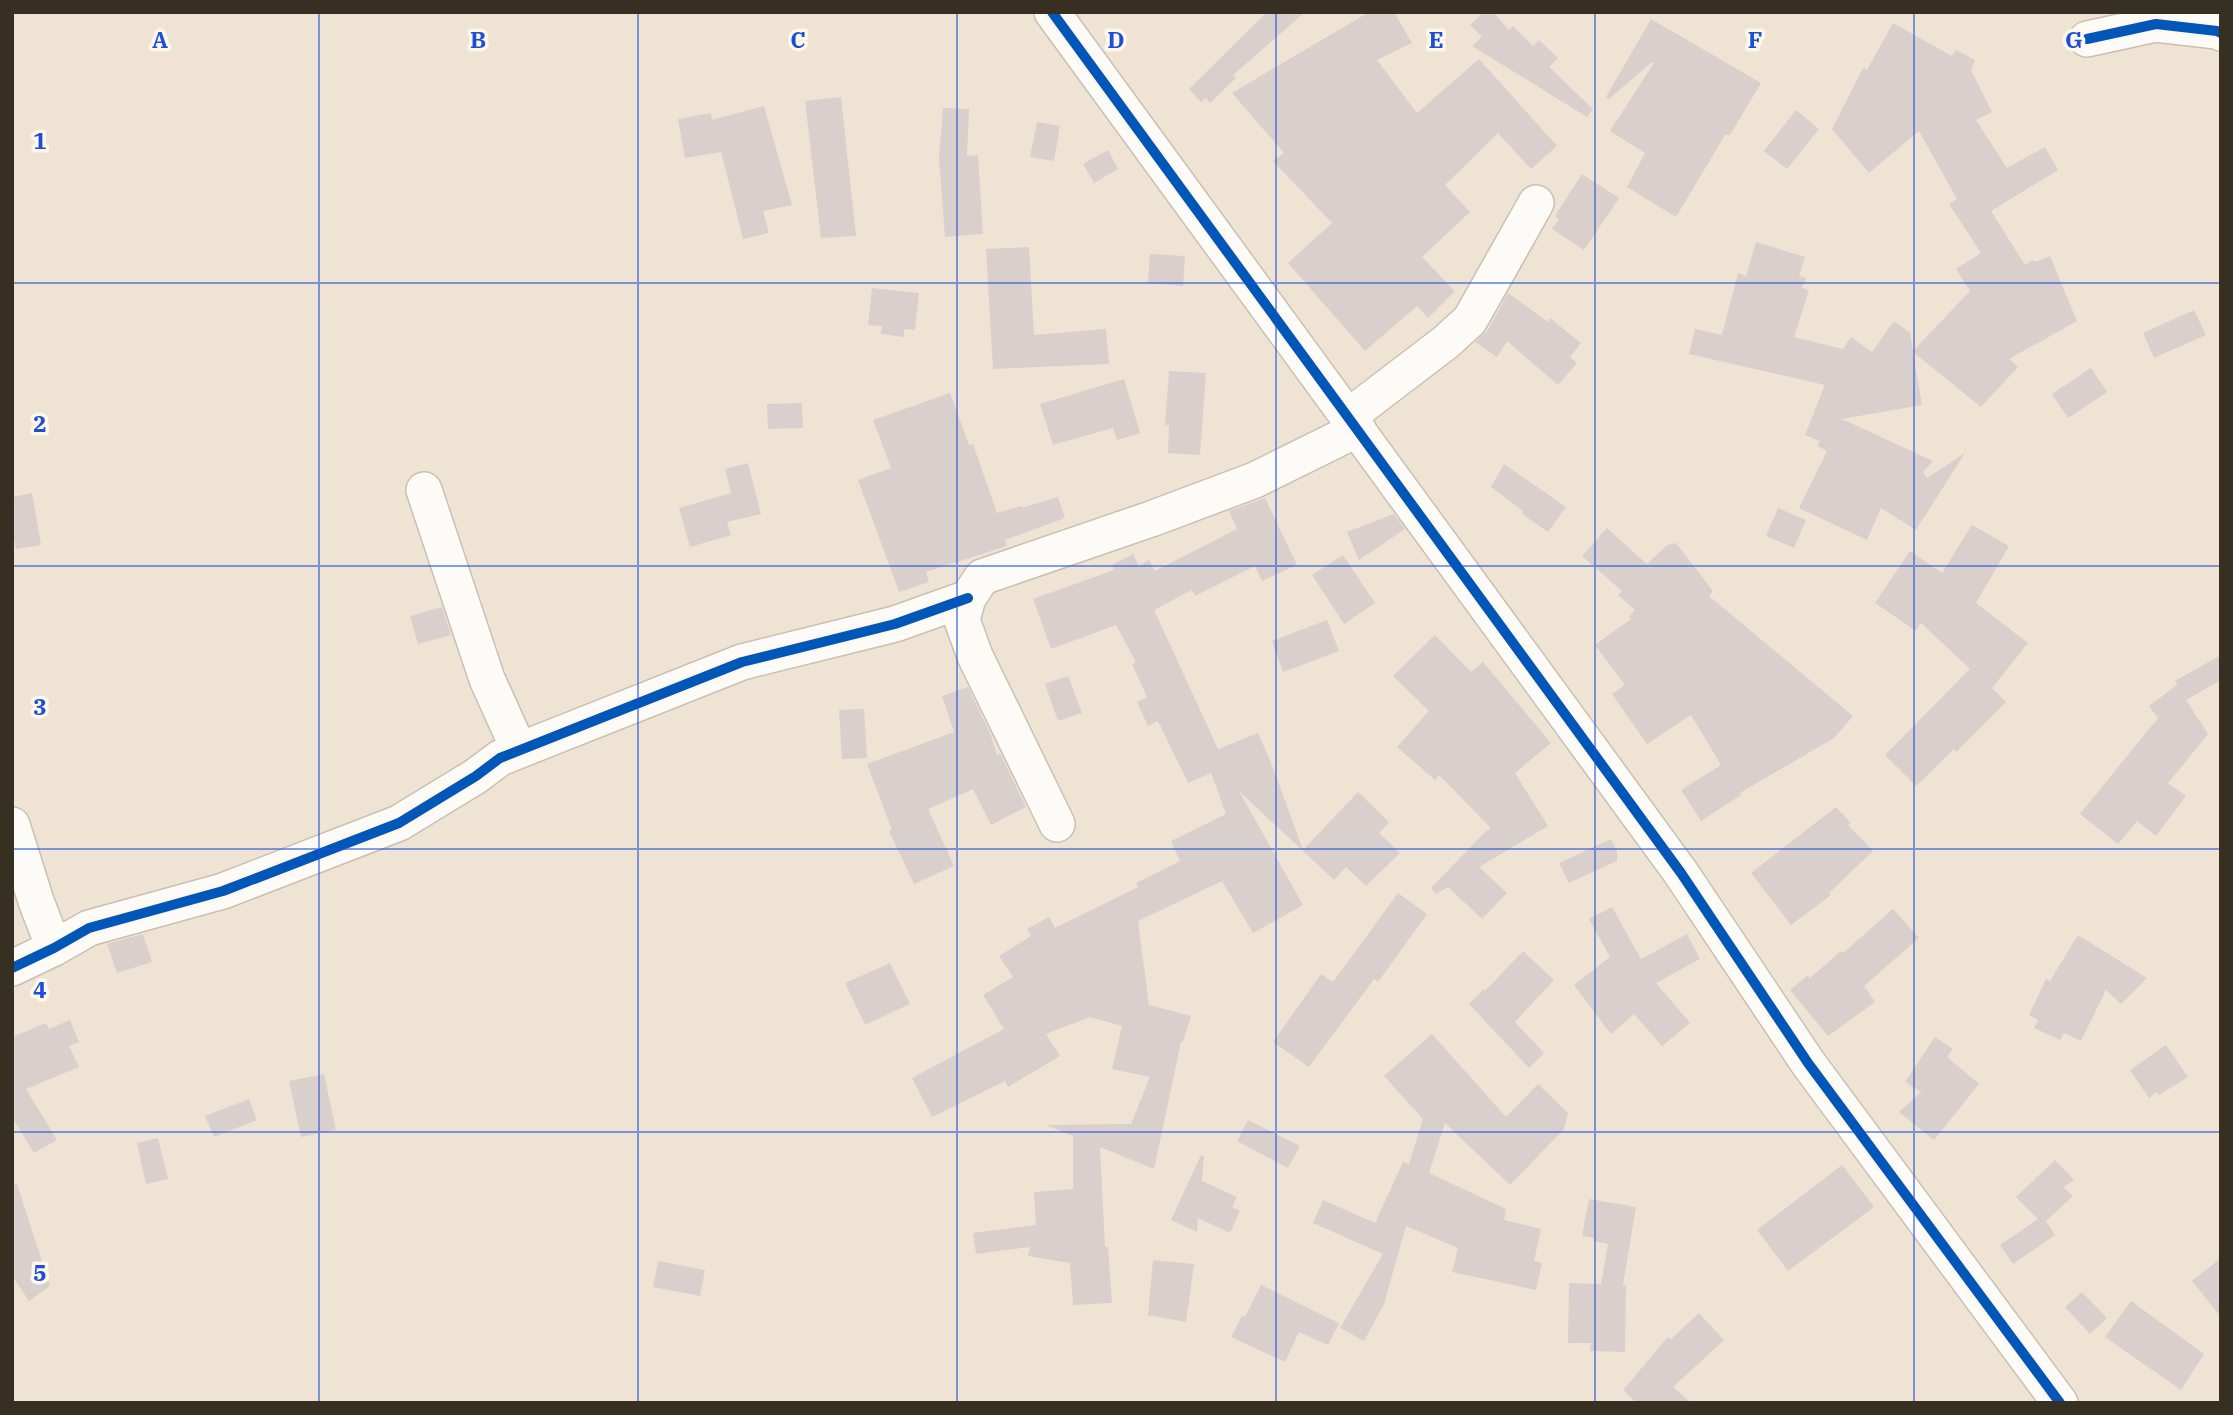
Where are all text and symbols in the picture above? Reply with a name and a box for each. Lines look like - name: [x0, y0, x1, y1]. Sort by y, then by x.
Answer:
- text: A: [152, 24, 168, 54]
- text: B: [470, 24, 486, 54]
- text: C: [790, 24, 806, 54]
- text: D: [1107, 24, 1125, 54]
- text: E: [1428, 24, 1444, 54]
- text: F: [1748, 24, 1762, 54]
- text: G: [2065, 24, 2083, 54]
- text: 1: [33, 125, 47, 155]
- text: 2: [33, 408, 47, 438]
- text: 3: [33, 691, 47, 721]
- text: 4: [33, 974, 47, 1004]
- text: 5: [33, 1257, 47, 1287]

